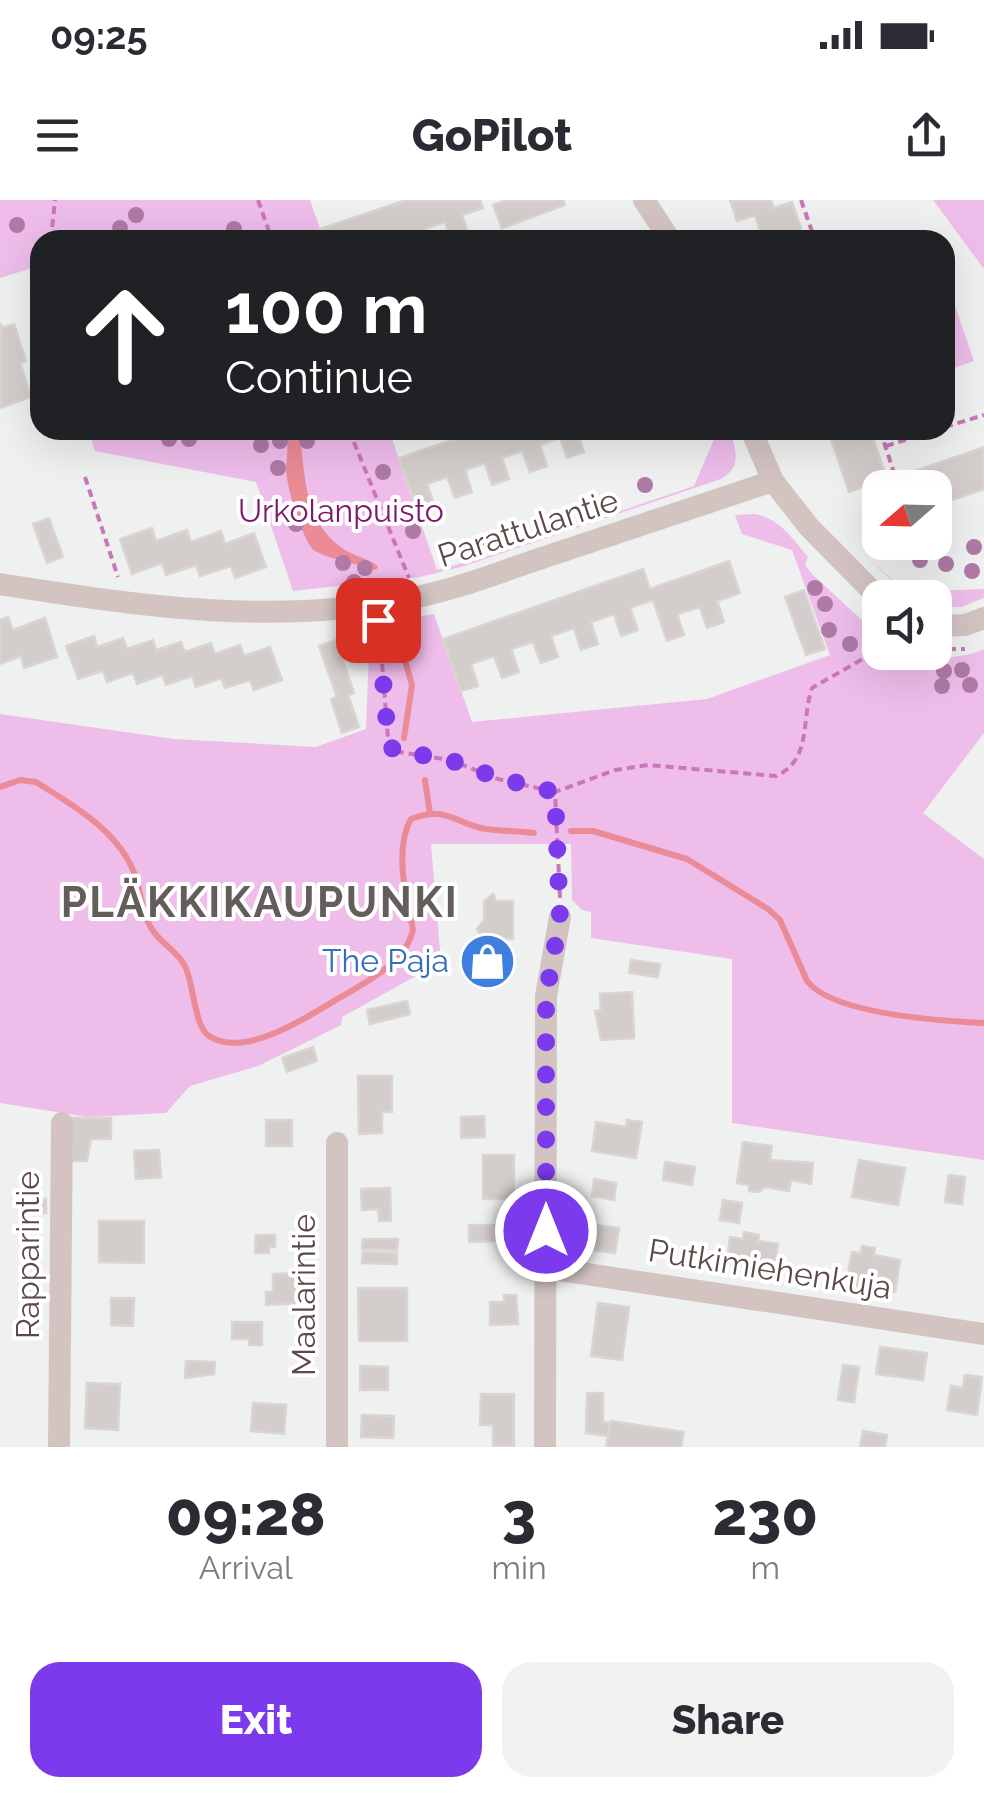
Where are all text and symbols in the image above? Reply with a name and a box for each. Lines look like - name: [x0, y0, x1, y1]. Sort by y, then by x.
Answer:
- text: 09:25: [50, 13, 148, 58]
- icon: menu: [30, 108, 85, 163]
- icon: share: [899, 108, 954, 163]
- text: GoPilot: [412, 109, 572, 162]
- text: 100 m: [225, 267, 428, 349]
- icon: ahead: [60, 270, 190, 400]
- text: Continue: [225, 351, 413, 404]
- north arrow: [862, 470, 952, 560]
- map controls: [862, 470, 952, 670]
- street label: Parattulantie: [433, 481, 623, 574]
- park label: Urkolanpuisto: [238, 492, 444, 529]
- pin: [336, 578, 421, 663]
- button: sound: [862, 580, 952, 670]
- icon: arrive: [351, 593, 406, 648]
- district label: PLÄKKIKAUPUNKI: [61, 877, 459, 927]
- shop icon: The Paja: [458, 931, 518, 991]
- place label: The Paja: [322, 942, 449, 979]
- street label: Rapparintie: [9, 1171, 46, 1339]
- position arrow: [494, 1179, 598, 1283]
- street label: Maalarintie: [285, 1214, 322, 1376]
- street label: Putkimiehenkuja: [646, 1231, 894, 1306]
- text: 09:28: [166, 1479, 326, 1549]
- text: 3: [502, 1479, 536, 1549]
- text: 230: [712, 1479, 818, 1549]
- text: Arrival: [199, 1549, 293, 1586]
- text: min: [492, 1549, 547, 1586]
- text: m: [751, 1549, 780, 1586]
- button: Exit: [30, 1662, 482, 1777]
- button: Share: [502, 1662, 954, 1777]

